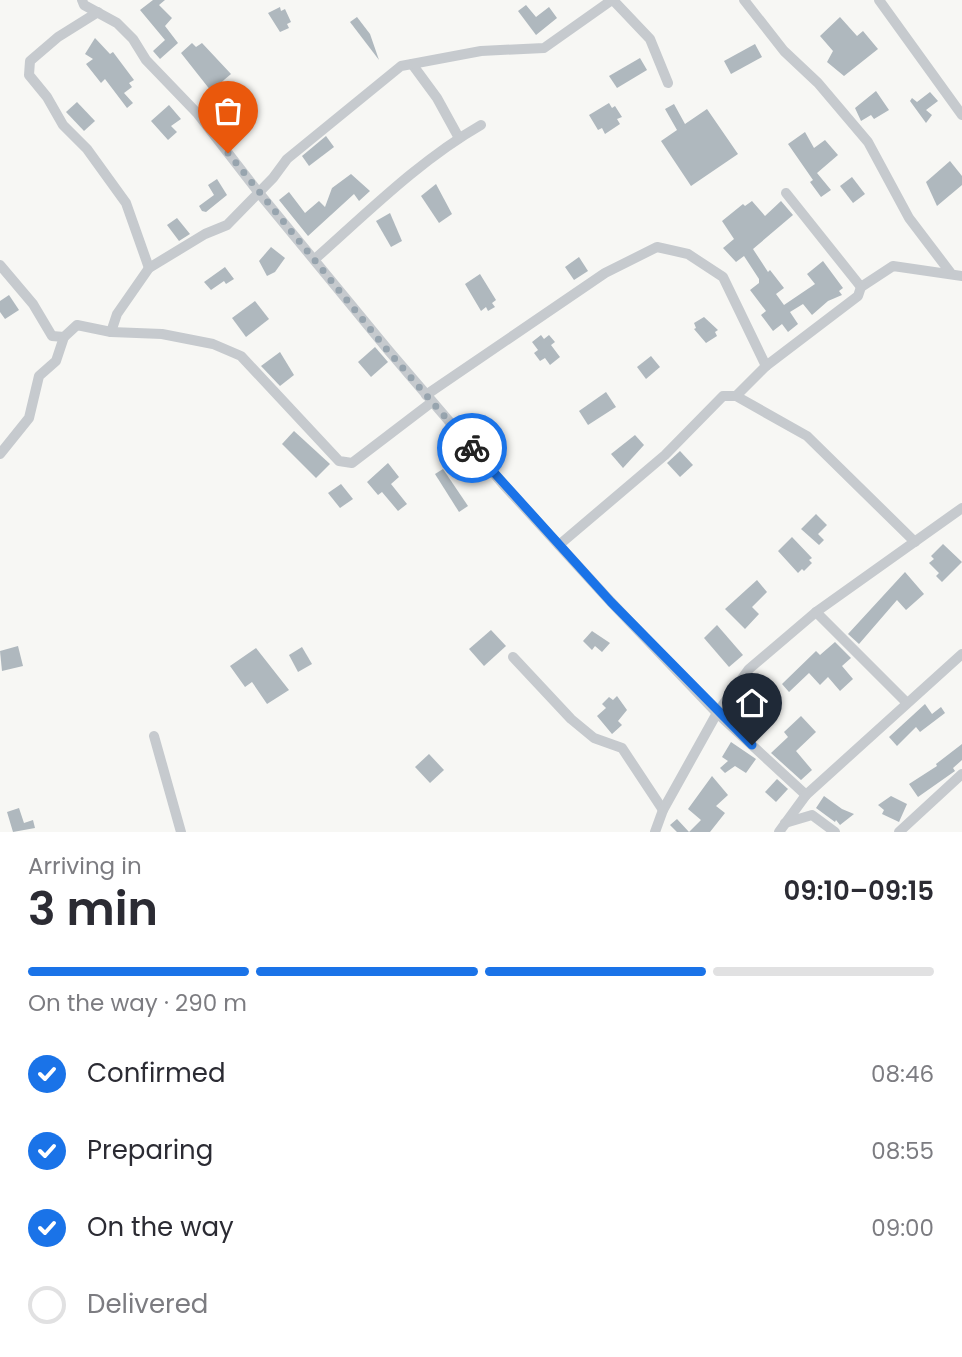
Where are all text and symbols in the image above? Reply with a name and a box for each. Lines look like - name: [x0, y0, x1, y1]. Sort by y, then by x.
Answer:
- pin: [198, 81, 258, 153]
- icon: bag: [209, 92, 247, 130]
- courier: [437, 413, 507, 483]
- icon: bike: [453, 429, 491, 467]
- pin: [722, 673, 782, 745]
- icon: home: [733, 684, 771, 722]
- text: Arriving in: [28, 850, 142, 882]
- text: 09:10–09:15: [784, 873, 934, 909]
- text: 3 min: [28, 877, 158, 941]
- text: On the way · 290 m: [28, 987, 247, 1019]
- icon: check: [28, 1055, 66, 1093]
- text: Confirmed: [87, 1055, 225, 1091]
- text: 08:46: [871, 1058, 934, 1090]
- icon: check: [28, 1132, 66, 1170]
- text: Preparing: [87, 1132, 213, 1168]
- text: 08:55: [871, 1135, 934, 1167]
- icon: check: [28, 1209, 66, 1247]
- text: On the way: [87, 1209, 234, 1245]
- text: 09:00: [871, 1212, 934, 1244]
- text: Delivered: [87, 1286, 208, 1322]

